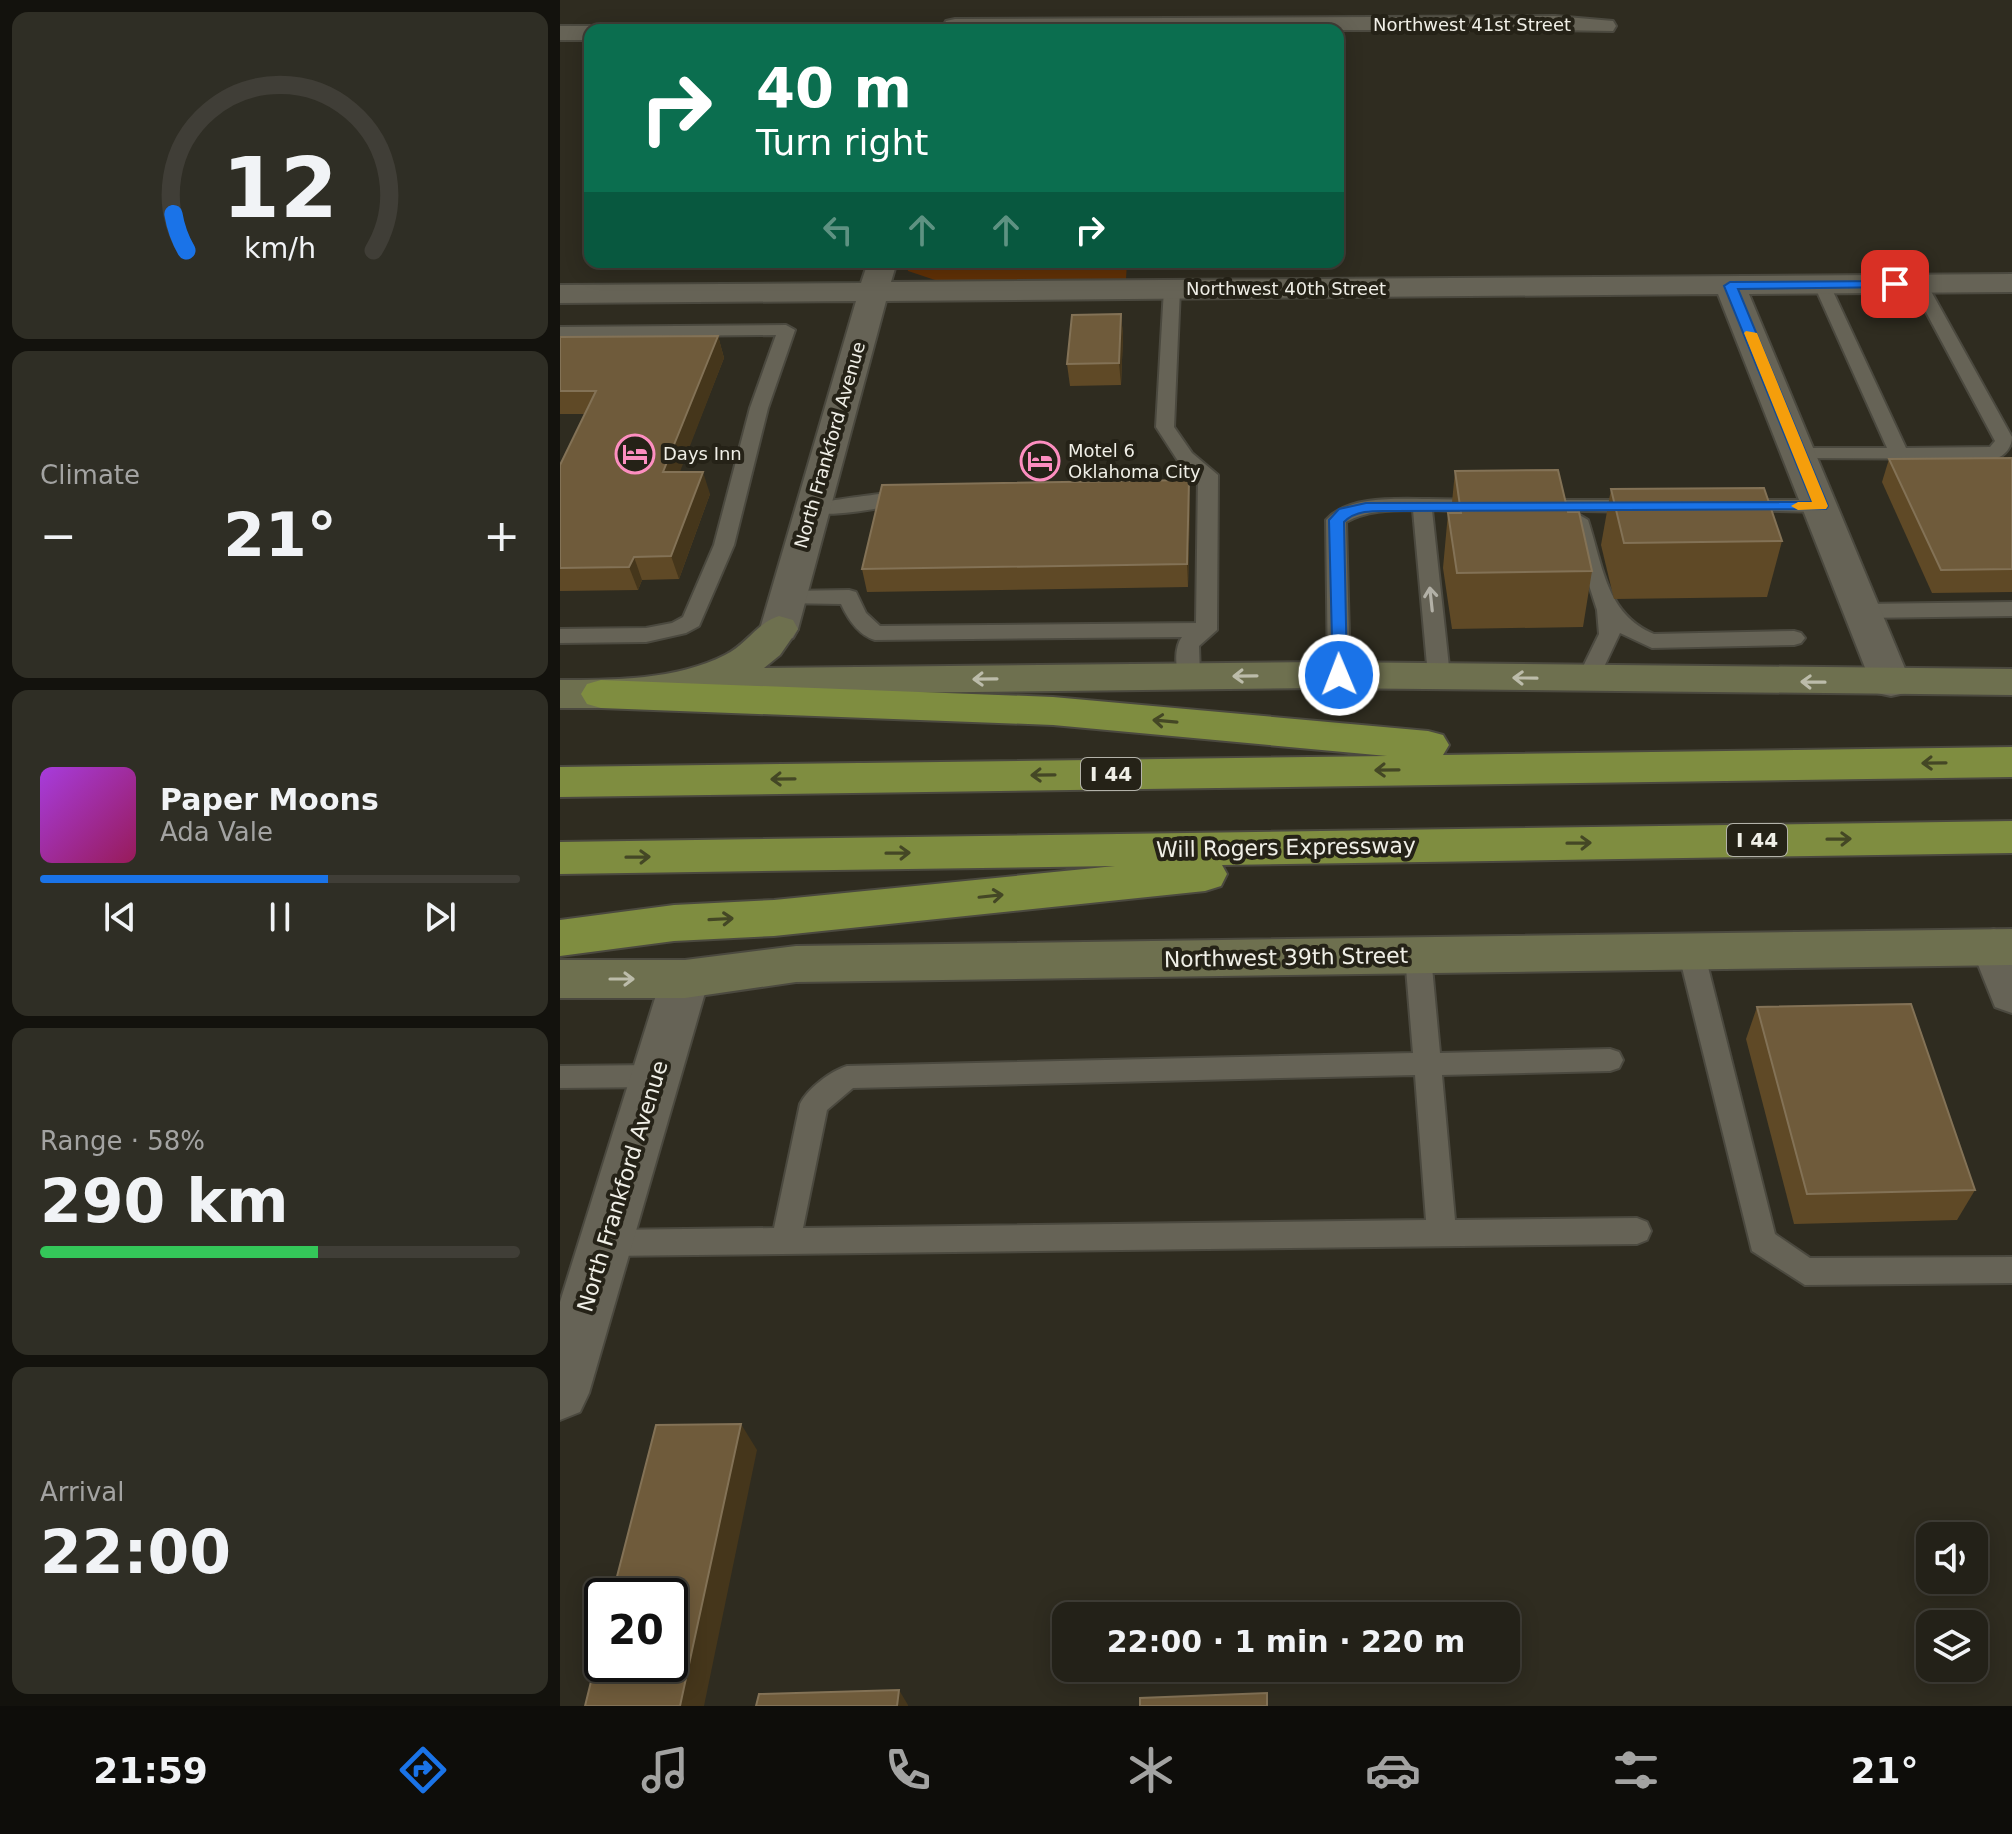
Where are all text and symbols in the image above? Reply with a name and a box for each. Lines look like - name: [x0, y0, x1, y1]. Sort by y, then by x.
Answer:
- street label: Northwest 41st Street: [1373, 14, 1571, 35]
- text: 40 m: [756, 55, 912, 120]
- icon: right: [624, 56, 728, 160]
- text: Turn right: [756, 122, 928, 163]
- text: 12: [222, 140, 338, 237]
- icon: left: [816, 208, 860, 252]
- icon: ahead: [900, 208, 944, 252]
- icon: ahead: [984, 208, 1028, 252]
- icon: right: [1068, 208, 1112, 252]
- text: km/h: [244, 232, 316, 266]
- pin: [1861, 250, 1929, 318]
- icon: arrive: [1873, 262, 1917, 306]
- street label: Northwest 40th Street: [1186, 278, 1386, 299]
- street label: North Frankford Avenue: [790, 339, 869, 551]
- hotel icon: Days Inn: [614, 433, 656, 475]
- hotel icon: Motel 6 Oklahoma City: [1019, 440, 1061, 482]
- place label: Motel 6 Oklahoma City: [1068, 440, 1201, 482]
- place label: Days Inn: [663, 443, 742, 464]
- text: Climate: [40, 460, 140, 490]
- text: 21°: [223, 500, 337, 570]
- text: −: [40, 510, 77, 561]
- text: +: [483, 510, 520, 561]
- one-way arrow: [1423, 586, 1438, 613]
- position arrow: [1297, 633, 1381, 717]
- one-way arrow: [1232, 668, 1259, 683]
- one-way arrow: [1512, 670, 1539, 686]
- one-way arrow: [972, 671, 999, 686]
- one-way arrow: [1800, 674, 1827, 690]
- one-way arrow: [1152, 713, 1179, 728]
- one-way arrow: [1921, 755, 1948, 771]
- road number: I 44: [1081, 758, 1141, 790]
- one-way arrow: [1374, 763, 1401, 778]
- one-way arrow: [1030, 767, 1057, 783]
- one-way arrow: [770, 771, 797, 786]
- text: Paper Moons: [160, 782, 379, 817]
- text: Ada Vale: [160, 817, 273, 847]
- road number: I 44: [1727, 824, 1787, 856]
- one-way arrow: [1825, 831, 1852, 847]
- street label: Will Rogers Expressway: [1156, 833, 1416, 862]
- one-way arrow: [1565, 835, 1592, 851]
- one-way arrow: [884, 845, 911, 861]
- one-way arrow: [624, 849, 651, 864]
- one-way arrow: [977, 888, 1003, 903]
- icon: previous: [98, 895, 142, 939]
- icon: pause: [258, 895, 302, 939]
- icon: next: [418, 895, 462, 939]
- one-way arrow: [707, 912, 734, 927]
- street label: Northwest 39th Street: [1164, 943, 1409, 972]
- one-way arrow: [608, 971, 635, 987]
- street label: North Frankford Avenue: [572, 1058, 673, 1315]
- text: Range · 58%: [40, 1126, 205, 1156]
- text: 290 km: [40, 1166, 289, 1236]
- text: Arrival: [40, 1477, 124, 1507]
- text: 22:00: [40, 1517, 231, 1587]
- map controls: [1916, 1522, 1988, 1682]
- button: sound: [1916, 1522, 1988, 1594]
- speed limit sign: 20: [584, 1578, 688, 1682]
- button: layers: [1916, 1610, 1988, 1682]
- text: 22:00 · 1 min · 220 m: [1107, 1624, 1465, 1659]
- icon: directions: [395, 1742, 451, 1798]
- icon: music: [637, 1742, 693, 1798]
- icon: phone: [880, 1742, 936, 1798]
- icon: climate: [1123, 1742, 1179, 1798]
- icon: car: [1365, 1742, 1421, 1798]
- icon: filters: [1608, 1742, 1664, 1798]
- text: 21:59: [93, 1750, 208, 1791]
- text: 21°: [1851, 1750, 1919, 1791]

